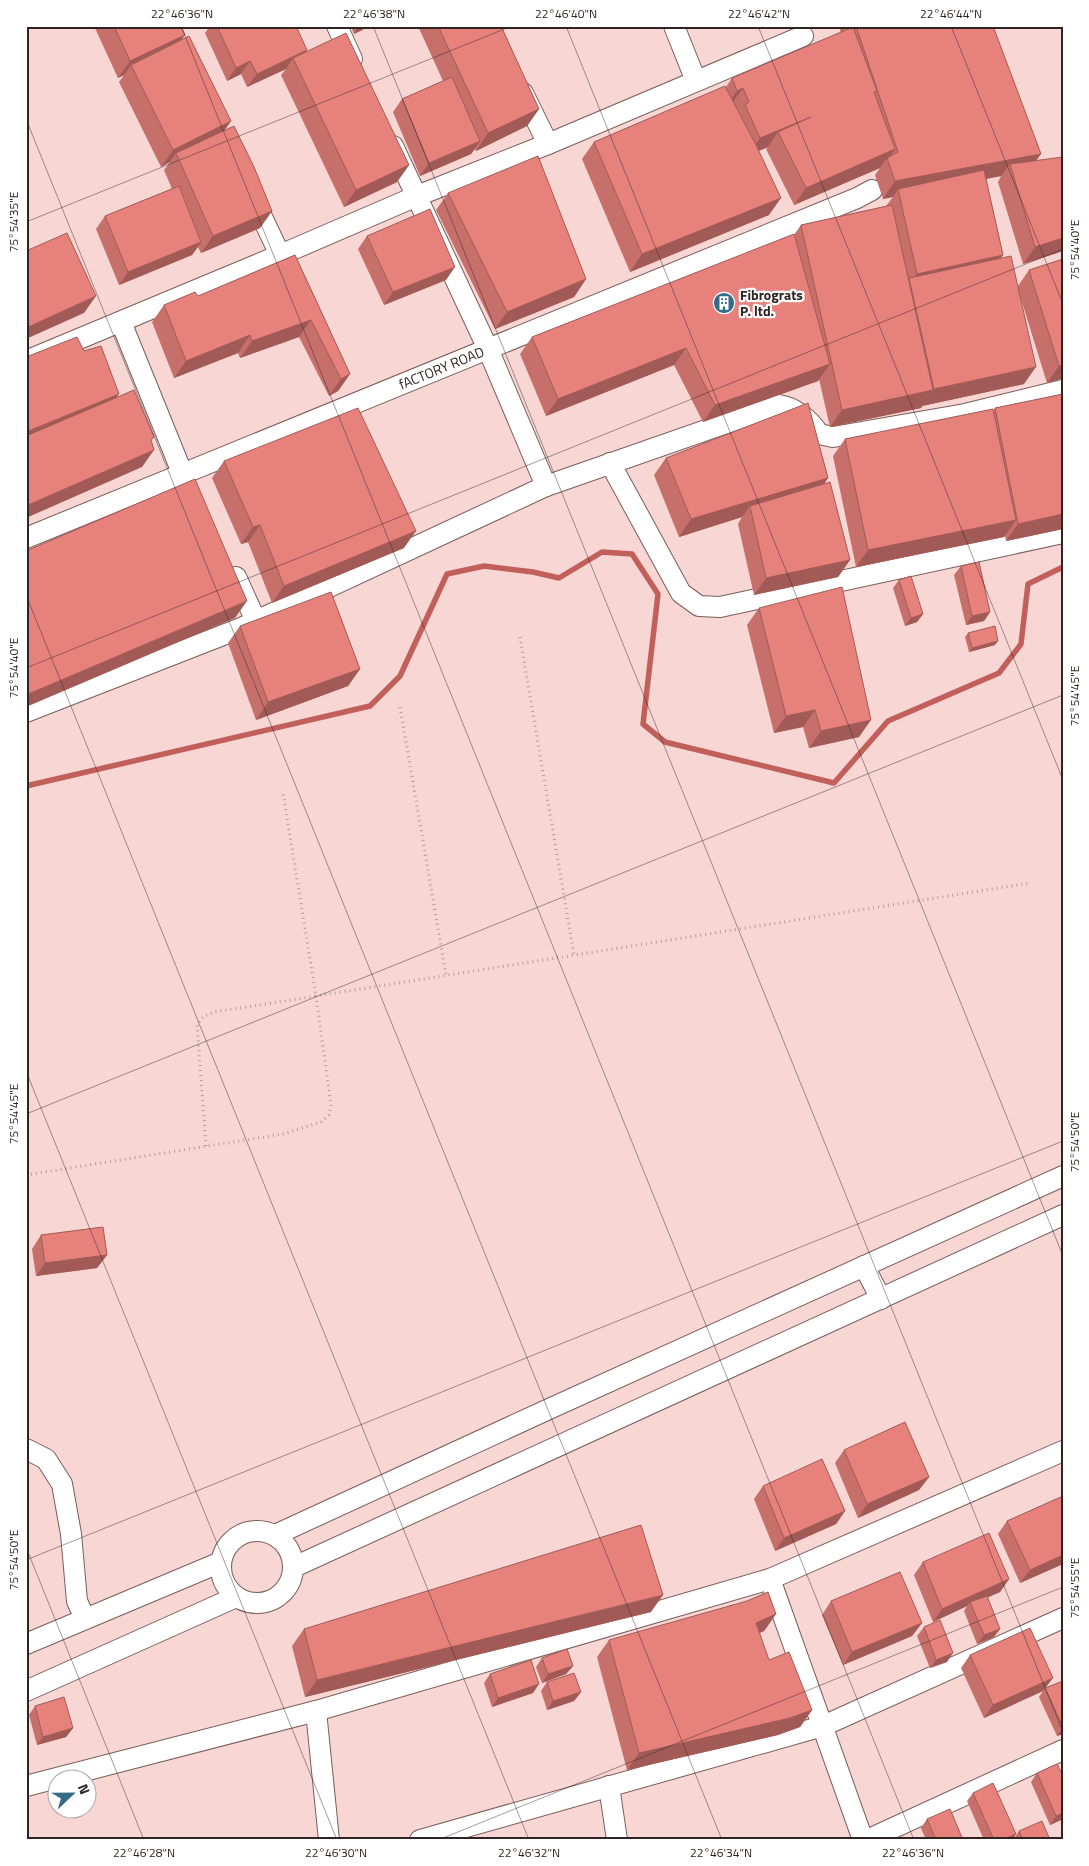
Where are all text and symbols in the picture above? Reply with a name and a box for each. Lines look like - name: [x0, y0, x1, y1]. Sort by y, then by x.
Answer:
- text: 22°46'36"N: [151, 4, 213, 23]
- text: 22°46'38"N: [343, 4, 405, 23]
- text: 22°46'40"N: [535, 4, 597, 23]
- text: 22°46'42"N: [728, 4, 790, 23]
- text: 22°46'44"N: [920, 4, 982, 23]
- text: 75°54'35"E: [4, 191, 23, 252]
- text: 75°54'40"E: [1065, 219, 1084, 280]
- place label: Fibrograts P. ltd.: [740, 284, 803, 321]
- building icon: Fibrograts P. ltd.: [712, 291, 736, 315]
- street label: fACTORY ROAD: [396, 341, 487, 394]
- text: 75°54'40"E: [4, 637, 23, 698]
- text: 75°54'45"E: [1065, 665, 1084, 726]
- text: 75°54'45"E: [4, 1083, 23, 1144]
- text: 75°54'50"E: [1065, 1111, 1084, 1172]
- text: 75°54'50"E: [4, 1529, 23, 1590]
- text: 75°54'55"E: [1065, 1557, 1084, 1618]
- north arrow: [48, 1768, 98, 1818]
- text: N: [73, 1781, 96, 1797]
- text: 22°46'28"N: [113, 1843, 175, 1862]
- text: 22°46'30"N: [305, 1843, 367, 1862]
- text: 22°46'32"N: [498, 1843, 560, 1862]
- text: 22°46'34"N: [690, 1843, 752, 1862]
- text: 22°46'36"N: [882, 1843, 944, 1862]

